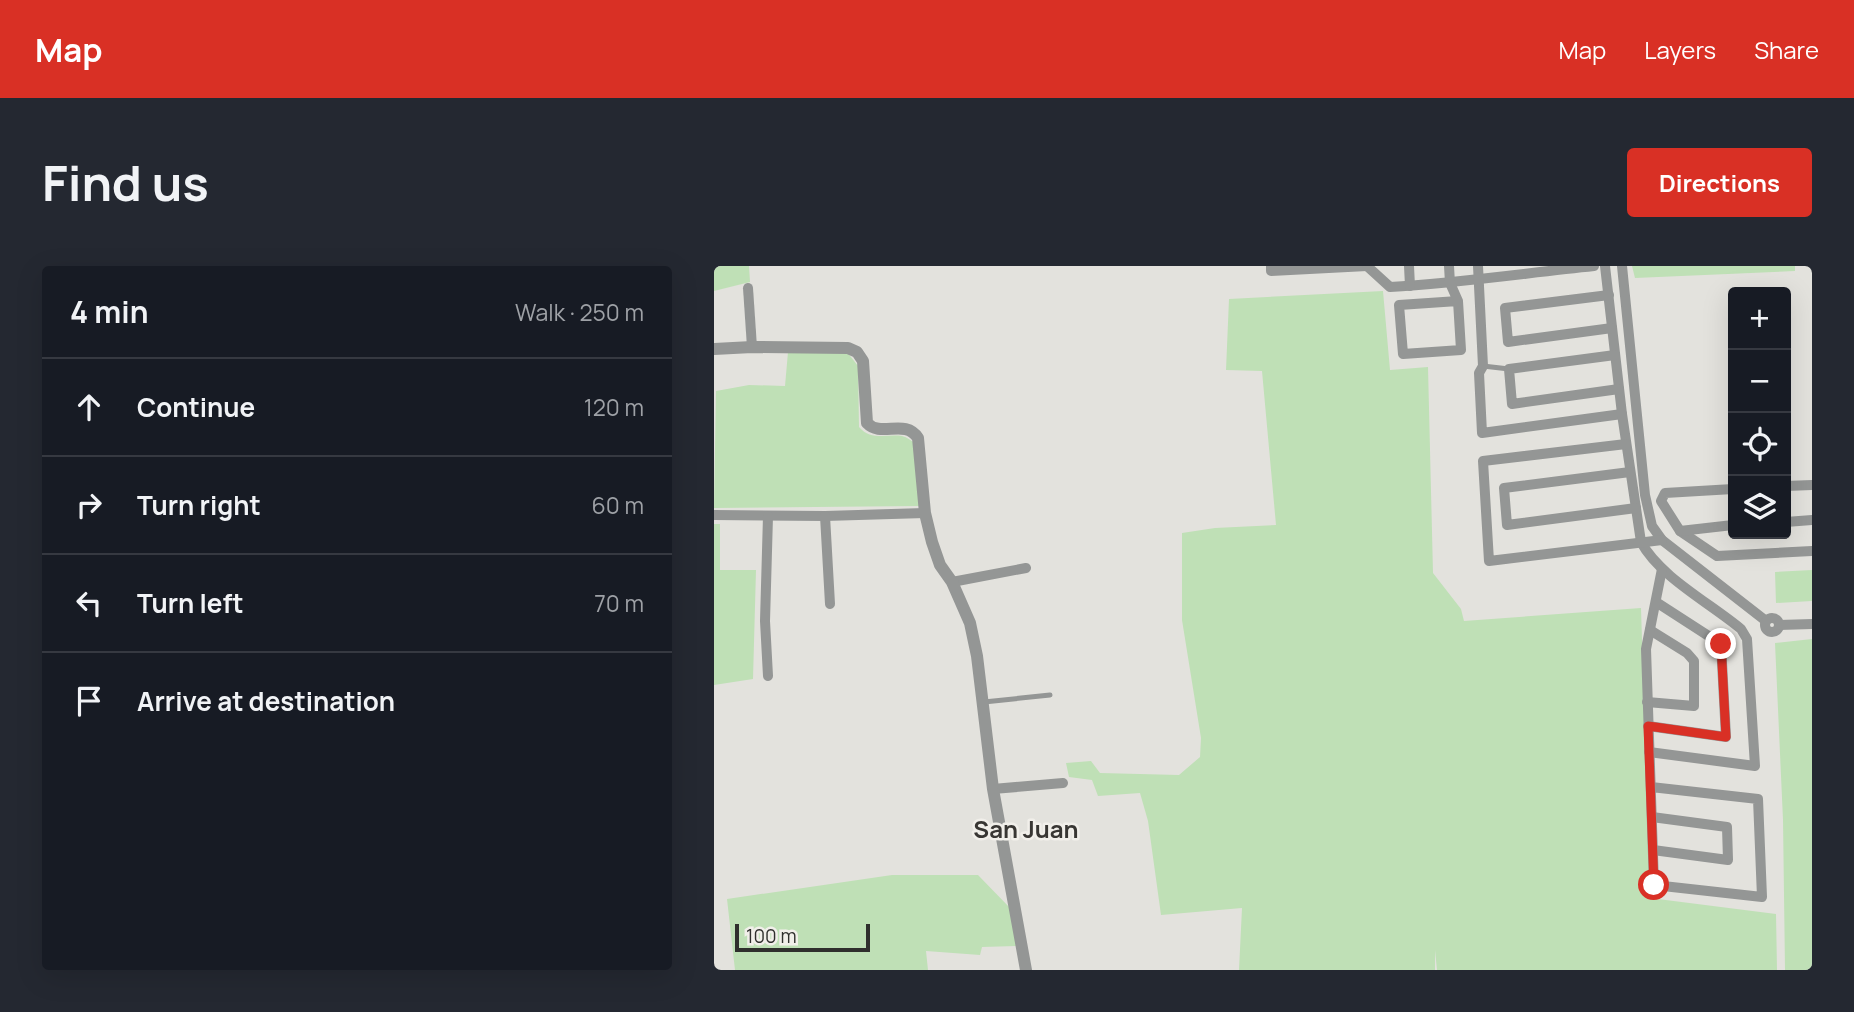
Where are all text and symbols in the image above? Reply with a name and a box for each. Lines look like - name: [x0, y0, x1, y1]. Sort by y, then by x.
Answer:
- text: Map: [35, 27, 103, 72]
- text: Map: [1559, 33, 1606, 66]
- text: Layers: [1644, 33, 1716, 66]
- text: Share: [1754, 33, 1819, 66]
- button: Directions: [1627, 148, 1812, 217]
- text: Find us: [42, 149, 209, 216]
- map controls: [1728, 287, 1791, 539]
- button: +: [1728, 287, 1791, 350]
- text: 4 min: [70, 291, 148, 332]
- text: Walk · 250 m: [515, 296, 644, 328]
- button: −: [1728, 350, 1791, 413]
- icon: ahead: [70, 388, 108, 426]
- text: Continue: [137, 389, 255, 425]
- text: 120 m: [584, 391, 644, 423]
- button: locate: [1728, 413, 1791, 476]
- button: layers: [1728, 476, 1791, 539]
- icon: right: [70, 486, 108, 524]
- text: Turn right: [137, 487, 261, 523]
- text: 60 m: [592, 489, 644, 521]
- icon: left: [70, 584, 108, 622]
- text: Turn left: [137, 585, 244, 621]
- text: 70 m: [594, 587, 644, 619]
- route end: [1705, 628, 1736, 659]
- icon: arrive: [70, 682, 108, 720]
- text: Arrive at destination: [137, 683, 395, 719]
- district label: San Juan: [973, 812, 1079, 845]
- route start: [1638, 869, 1669, 900]
- scale bar: [735, 921, 870, 953]
- text: 100 m: [746, 923, 797, 949]

